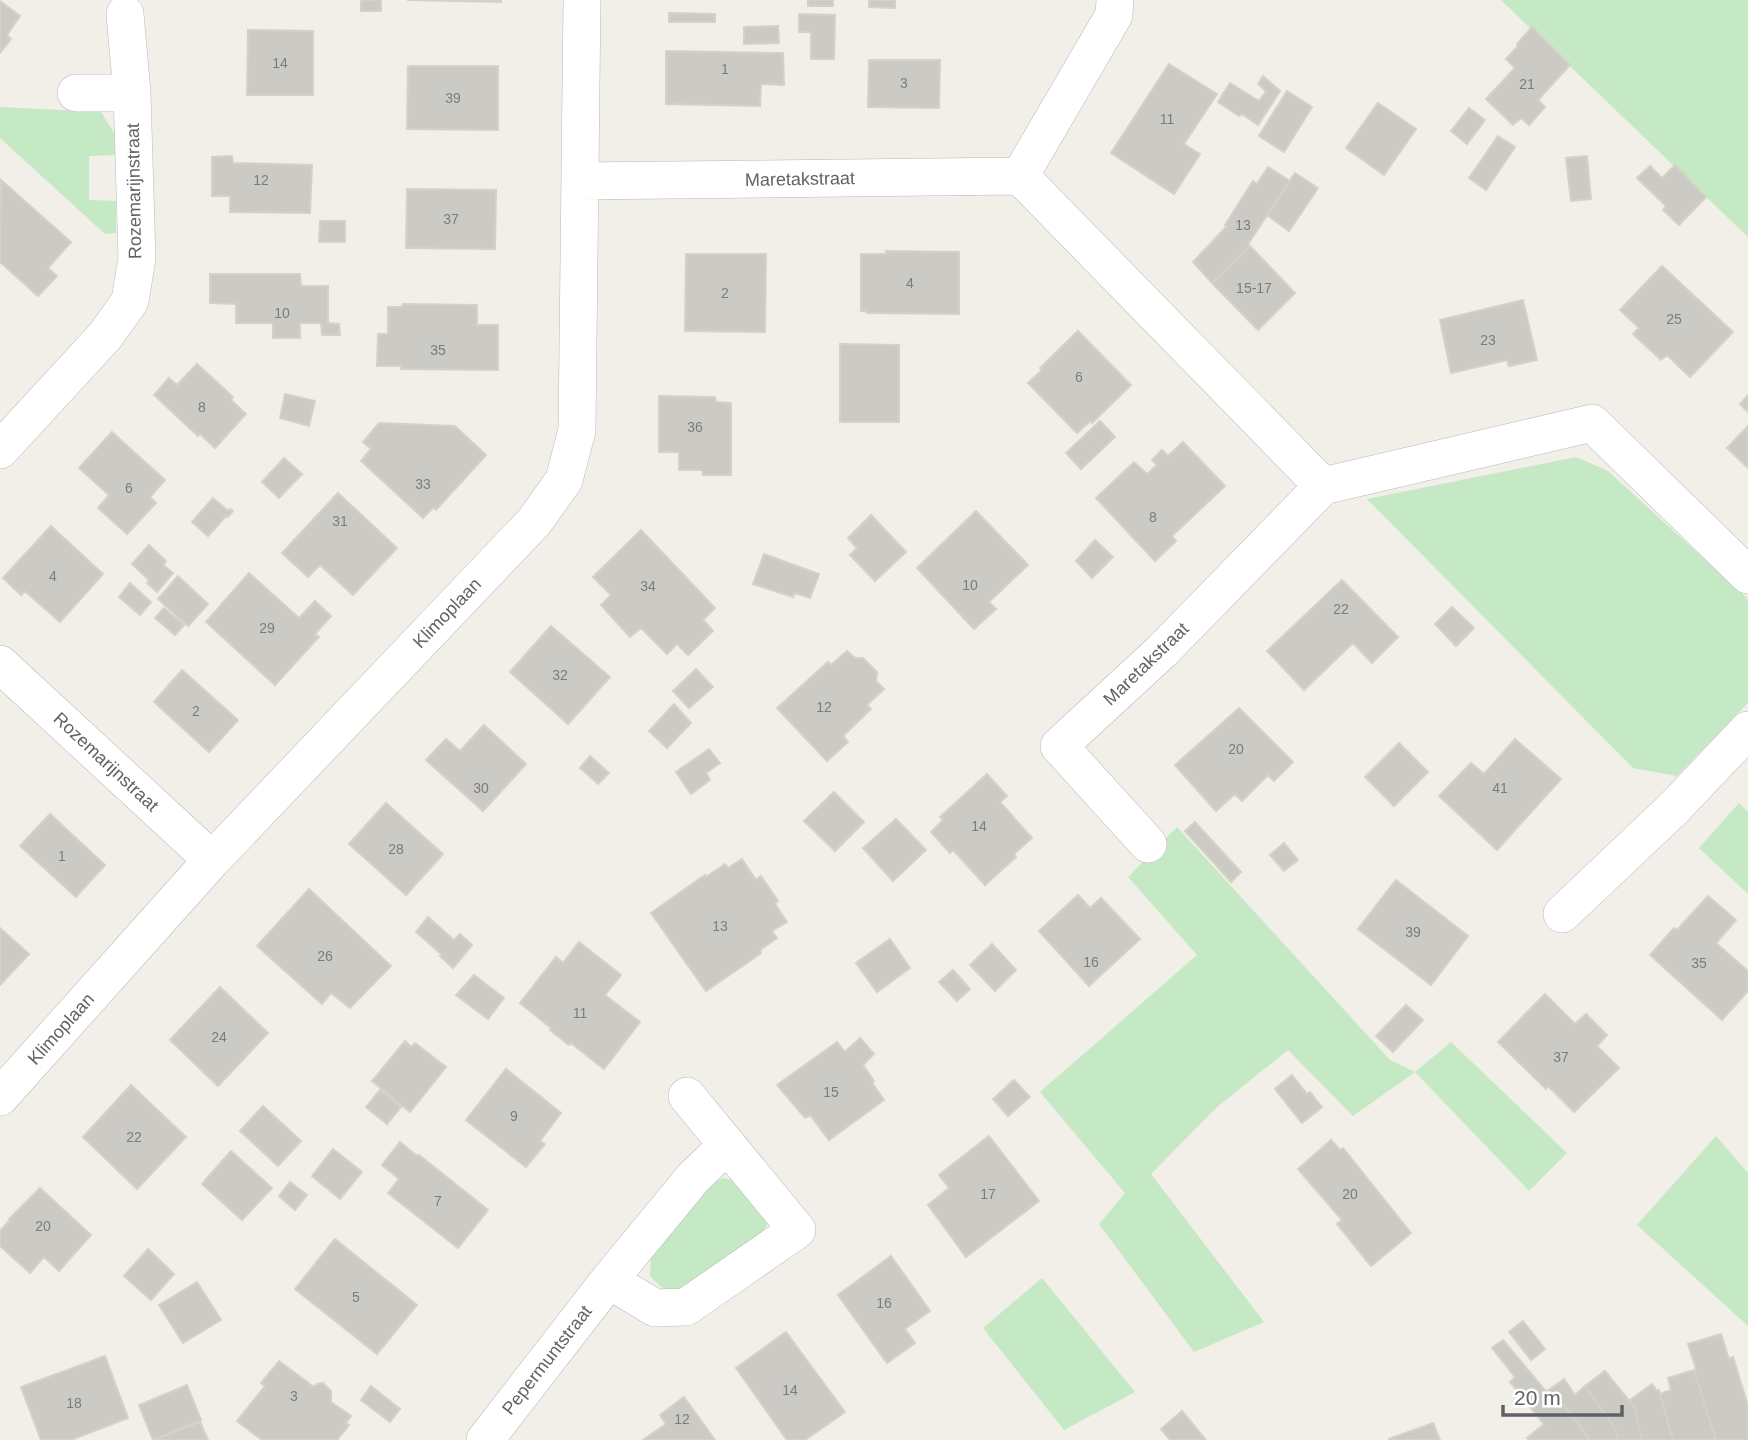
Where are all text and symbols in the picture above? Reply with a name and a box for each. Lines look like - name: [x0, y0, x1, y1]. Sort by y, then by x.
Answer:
- house number: 14: [272, 55, 288, 71]
- house number: 1: [721, 61, 729, 77]
- house number: 3: [900, 75, 908, 91]
- house number: 21: [1519, 76, 1535, 92]
- house number: 39: [445, 90, 461, 106]
- house number: 11: [1160, 111, 1174, 127]
- street label: Rozemarijnstraat: [123, 123, 145, 259]
- street label: Maretakstraat: [745, 168, 855, 190]
- house number: 12: [253, 172, 269, 188]
- house number: 37: [443, 211, 459, 227]
- house number: 13: [1235, 217, 1251, 233]
- house number: 4: [906, 275, 914, 291]
- house number: 15-17: [1236, 280, 1272, 296]
- house number: 2: [721, 285, 729, 301]
- house number: 10: [274, 305, 290, 321]
- house number: 25: [1666, 311, 1682, 327]
- house number: 23: [1480, 332, 1496, 348]
- house number: 35: [430, 342, 446, 358]
- house number: 6: [1075, 369, 1083, 385]
- house number: 8: [198, 399, 206, 415]
- house number: 36: [687, 419, 703, 435]
- house number: 33: [415, 476, 431, 492]
- house number: 6: [125, 480, 133, 496]
- house number: 8: [1149, 509, 1157, 525]
- house number: 31: [332, 513, 348, 529]
- house number: 4: [49, 568, 57, 584]
- street label: Klimoplaan: [409, 574, 485, 652]
- house number: 10: [962, 577, 978, 593]
- house number: 34: [640, 578, 656, 594]
- house number: 22: [1333, 601, 1349, 617]
- street label: Maretakstraat: [1099, 619, 1193, 709]
- house number: 29: [259, 620, 275, 636]
- house number: 32: [552, 667, 568, 683]
- house number: 12: [816, 699, 832, 715]
- house number: 2: [192, 703, 200, 719]
- street label: Rozemarijnstraat: [49, 708, 163, 816]
- house number: 20: [1228, 741, 1244, 757]
- house number: 30: [473, 780, 489, 796]
- house number: 41: [1492, 780, 1508, 796]
- house number: 14: [971, 818, 987, 834]
- house number: 28: [388, 841, 404, 857]
- house number: 1: [58, 848, 66, 864]
- house number: 13: [712, 918, 728, 934]
- house number: 39: [1405, 924, 1421, 940]
- house number: 26: [317, 948, 333, 964]
- house number: 16: [1083, 954, 1099, 970]
- house number: 35: [1691, 955, 1707, 971]
- street label: Klimoplaan: [24, 989, 98, 1069]
- house number: 11: [573, 1005, 587, 1021]
- house number: 24: [211, 1029, 227, 1045]
- house number: 37: [1553, 1049, 1569, 1065]
- house number: 15: [823, 1084, 839, 1100]
- house number: 9: [510, 1108, 518, 1124]
- house number: 22: [126, 1129, 142, 1145]
- house number: 17: [980, 1186, 996, 1202]
- house number: 20: [1342, 1186, 1358, 1202]
- house number: 7: [434, 1193, 442, 1209]
- house number: 20: [35, 1218, 51, 1234]
- house number: 5: [352, 1289, 360, 1305]
- house number: 16: [876, 1295, 892, 1311]
- street label: Pepermuntstraat: [498, 1301, 596, 1419]
- scale bar: [1503, 1374, 1622, 1418]
- house number: 14: [782, 1382, 798, 1398]
- text: 20 m: [1514, 1386, 1561, 1409]
- house number: 3: [290, 1388, 298, 1404]
- house number: 18: [66, 1395, 82, 1411]
- house number: 12: [674, 1411, 690, 1427]

